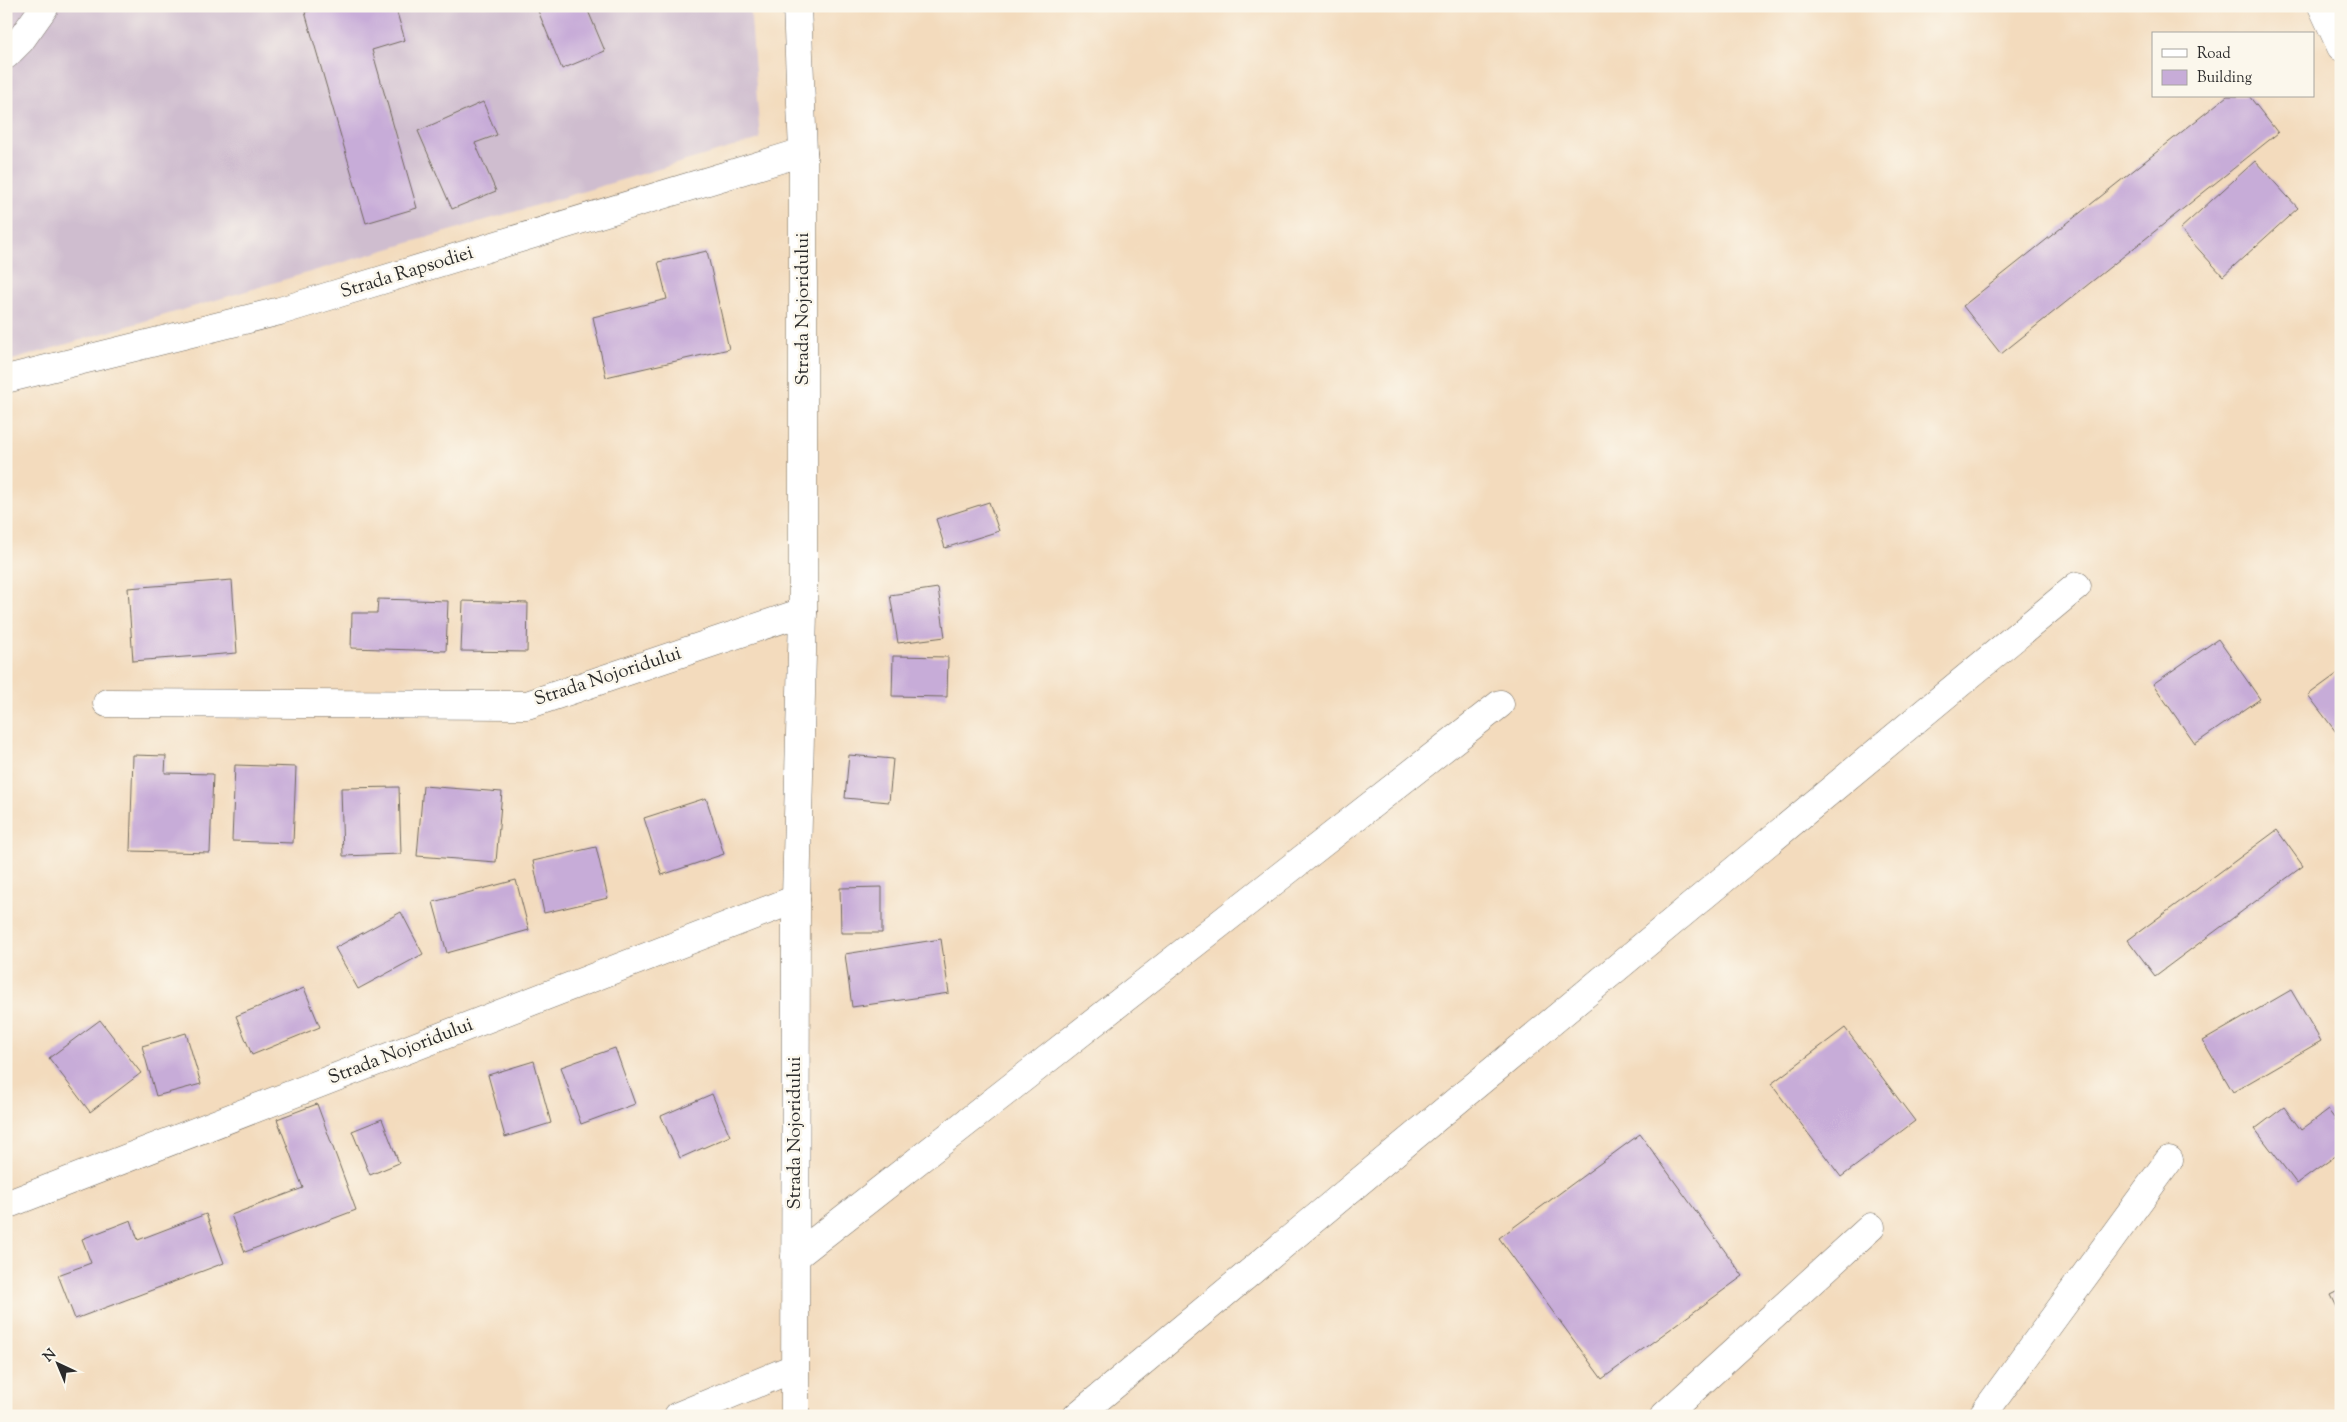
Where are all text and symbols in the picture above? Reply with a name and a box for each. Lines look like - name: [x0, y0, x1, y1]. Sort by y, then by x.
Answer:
- legend: [2152, 32, 2314, 98]
- text: Road: [2197, 44, 2231, 65]
- text: Building: [2197, 68, 2252, 89]
- street label: Strada Nojoridului: [790, 232, 817, 386]
- street label: Strada Rapsodiei: [337, 240, 477, 306]
- street label: Strada Nojoridului: [531, 640, 685, 714]
- street label: Strada Nojoridului: [325, 1012, 477, 1092]
- street label: Strada Nojoridului: [782, 1056, 809, 1210]
- north arrow: [32, 1340, 82, 1390]
- text: N: [39, 1345, 61, 1367]

